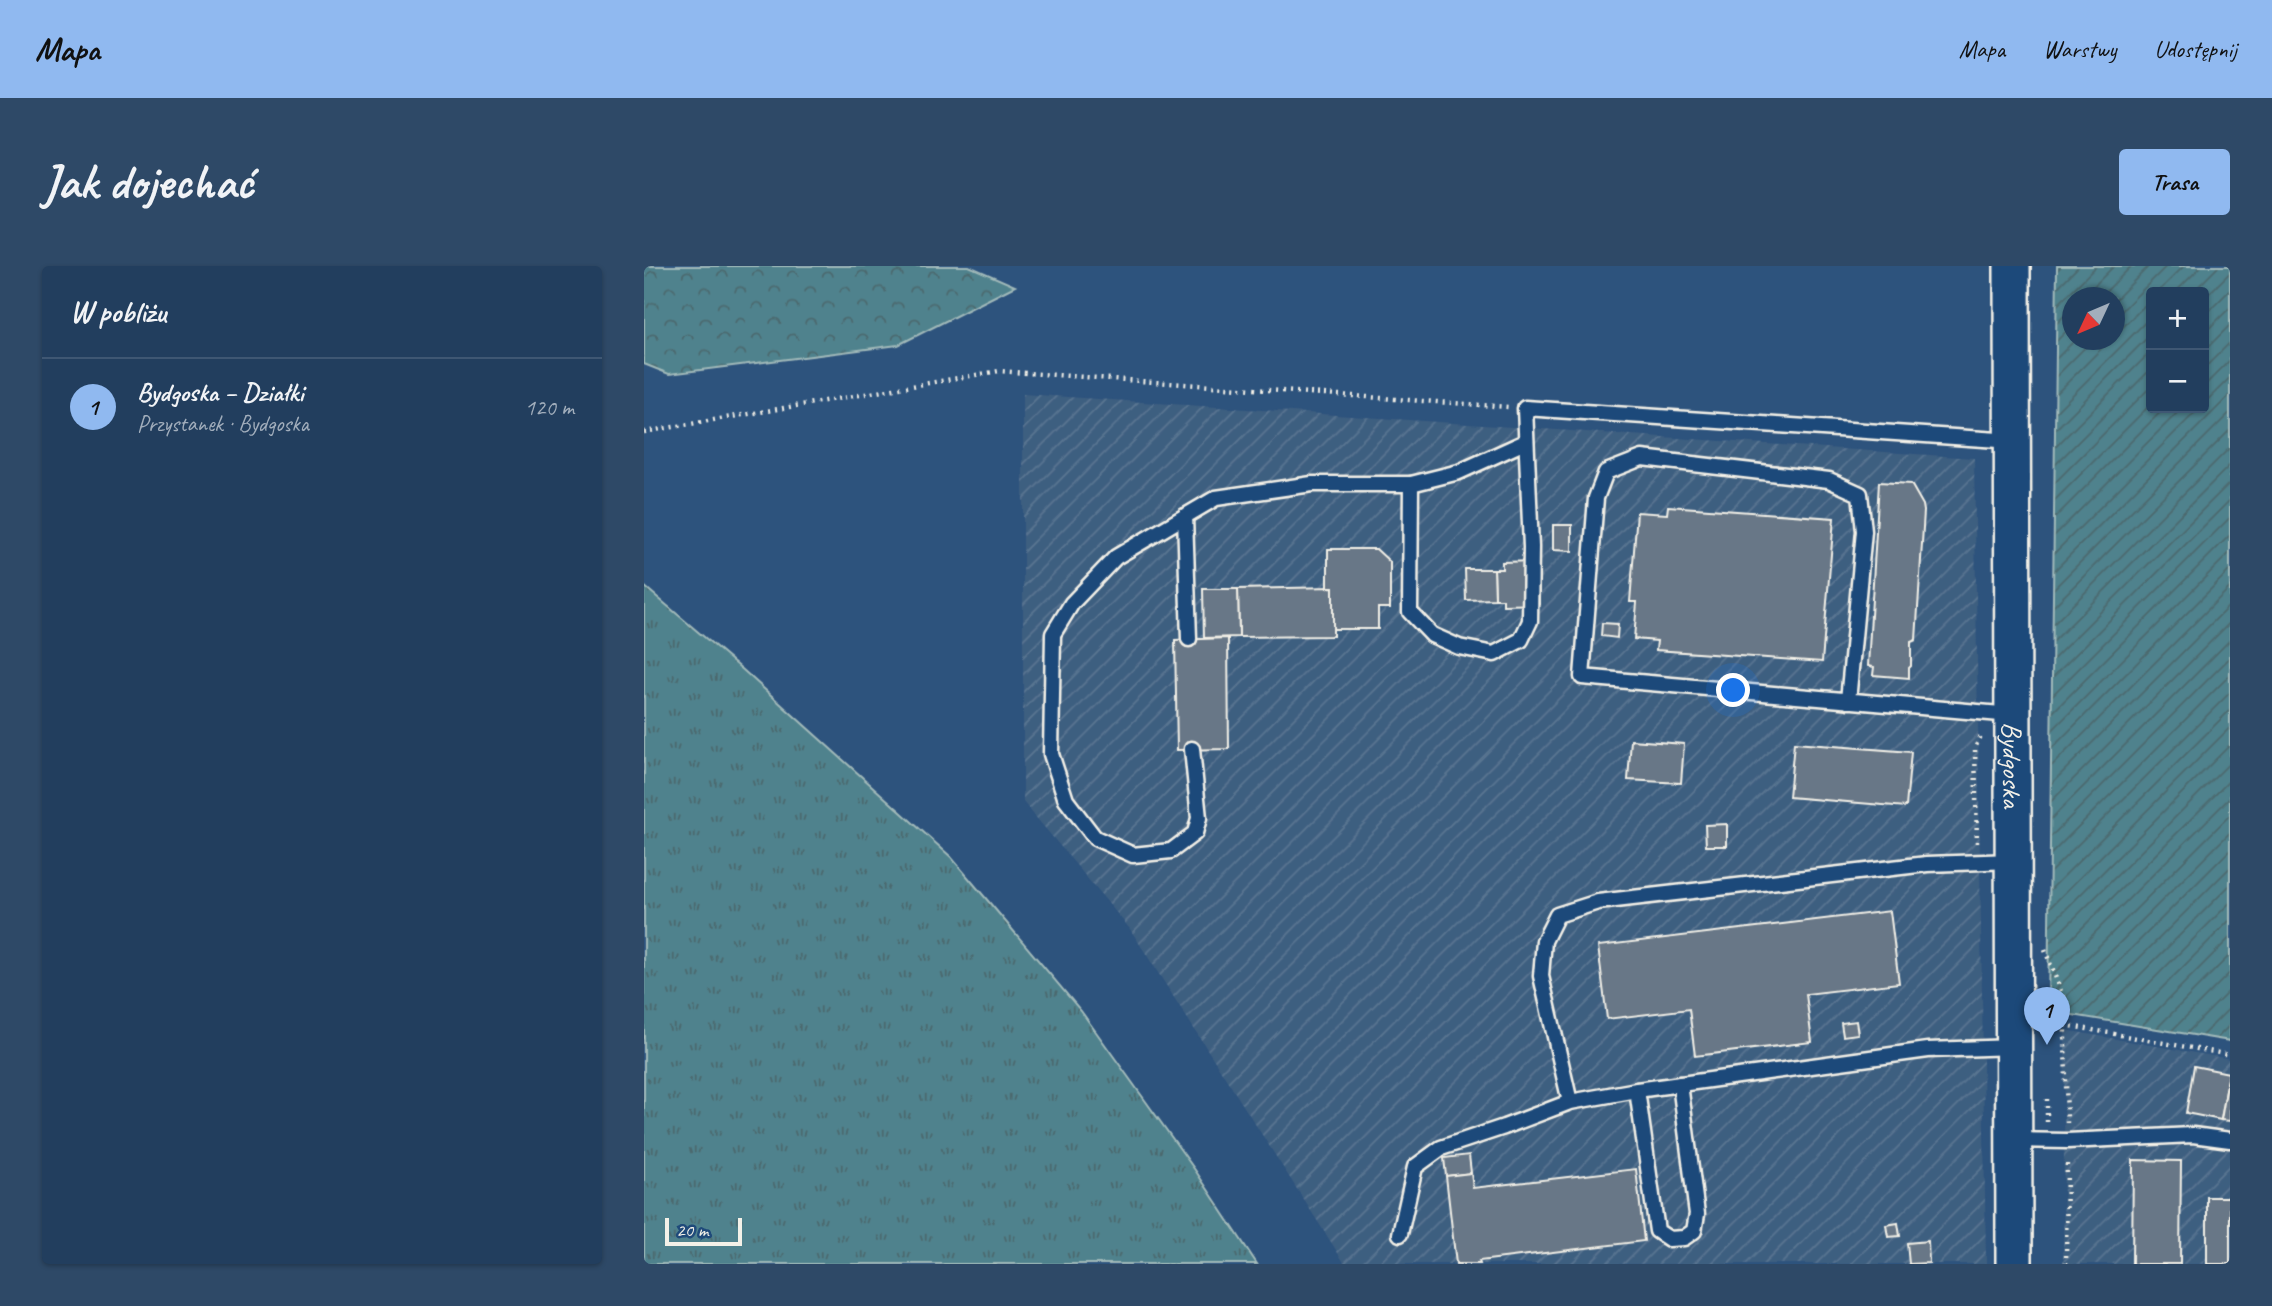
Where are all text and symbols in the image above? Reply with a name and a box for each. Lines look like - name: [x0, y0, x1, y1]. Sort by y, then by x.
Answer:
- text: Mapa: [35, 28, 100, 70]
- text: Mapa: [1959, 34, 2005, 64]
- text: Warstwy: [2043, 34, 2116, 64]
- text: Udostępnij: [2154, 34, 2237, 64]
- button: Trasa: [2119, 149, 2230, 215]
- text: Jak dojechać: [42, 151, 253, 213]
- north arrow: [2062, 287, 2125, 350]
- map controls: [2146, 287, 2209, 413]
- button: +: [2146, 287, 2209, 350]
- text: W pobliżu: [70, 293, 166, 331]
- button: −: [2146, 350, 2209, 413]
- text: Bydgoska – Działki: [137, 376, 304, 409]
- text: 1: [88, 393, 98, 422]
- text: 120 m: [525, 393, 574, 422]
- text: Przystanek · Bydgoska: [137, 409, 309, 438]
- your location: [1716, 673, 1750, 707]
- street label: Bydgoska: [1995, 722, 2031, 810]
- pin: 1: [2024, 987, 2070, 1045]
- scale bar: [665, 1215, 742, 1247]
- text: 20 m: [676, 1218, 708, 1242]

